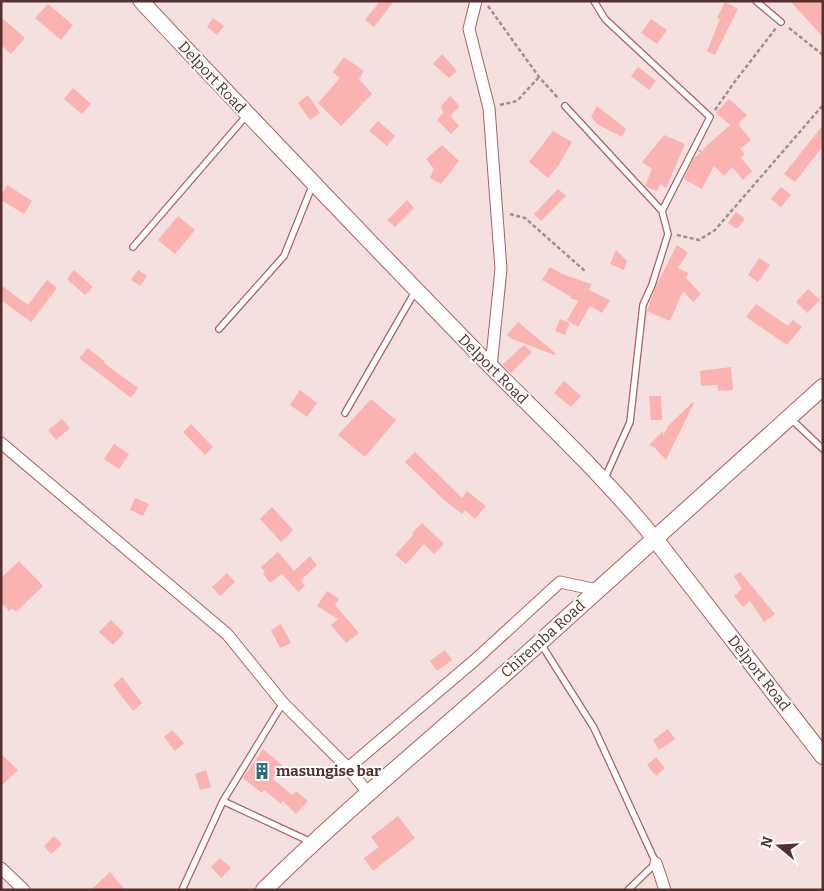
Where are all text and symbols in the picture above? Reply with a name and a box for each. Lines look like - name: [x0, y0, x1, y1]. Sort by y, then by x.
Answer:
- street label: Delport Road: [174, 38, 250, 117]
- street label: Delport Road: [454, 330, 532, 408]
- street label: Chiremba Road: [497, 596, 589, 681]
- street label: Delport Road: [724, 632, 794, 715]
- building icon: masungise bar: [252, 761, 272, 781]
- place label: masungise bar: [276, 762, 381, 780]
- north arrow: [754, 821, 804, 871]
- text: N: [757, 834, 777, 850]

